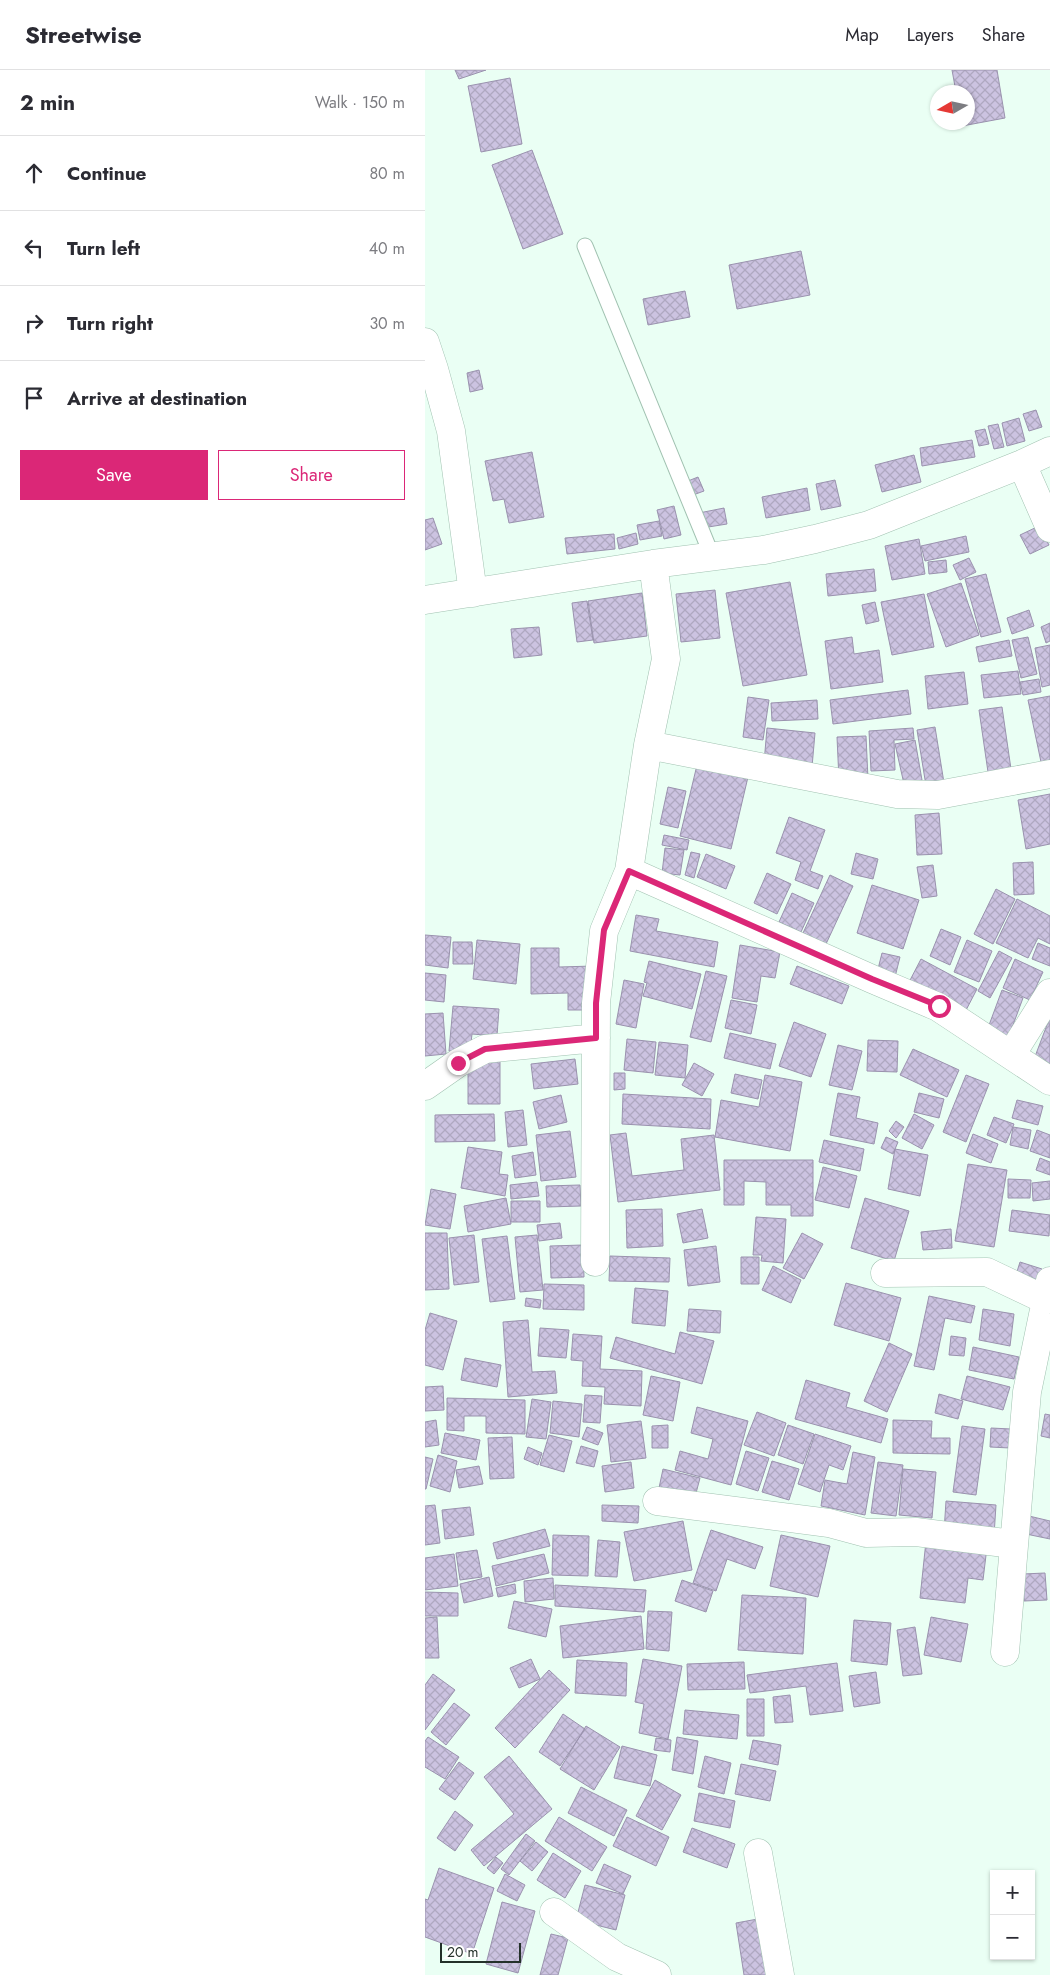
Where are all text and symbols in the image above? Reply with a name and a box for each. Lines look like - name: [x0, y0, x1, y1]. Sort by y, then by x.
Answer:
- text: Streetwise: [25, 17, 142, 52]
- text: Map: [845, 22, 879, 48]
- text: Layers: [907, 22, 954, 48]
- text: Share: [982, 22, 1025, 48]
- north arrow: [930, 85, 975, 130]
- text: 2 min: [20, 88, 75, 118]
- text: Walk · 150 m: [315, 91, 405, 114]
- icon: ahead: [20, 159, 48, 187]
- text: Continue: [67, 160, 146, 187]
- text: 80 m: [369, 162, 405, 185]
- icon: left: [20, 234, 48, 262]
- text: Turn left: [67, 235, 140, 262]
- text: 40 m: [369, 237, 405, 260]
- icon: right: [20, 309, 48, 337]
- text: Turn right: [67, 310, 153, 337]
- text: 30 m: [369, 312, 405, 335]
- icon: arrive: [20, 384, 48, 412]
- text: Arrive at destination: [67, 385, 247, 412]
- button: Save: [20, 450, 208, 500]
- button: Share: [218, 450, 405, 500]
- route start: [928, 995, 951, 1018]
- route end: [447, 1052, 470, 1075]
- map controls: [990, 1870, 1035, 1960]
- button: +: [990, 1870, 1035, 1915]
- button: −: [990, 1915, 1035, 1960]
- scale bar: [440, 1940, 521, 1963]
- text: 20 m: [447, 1942, 479, 1962]

